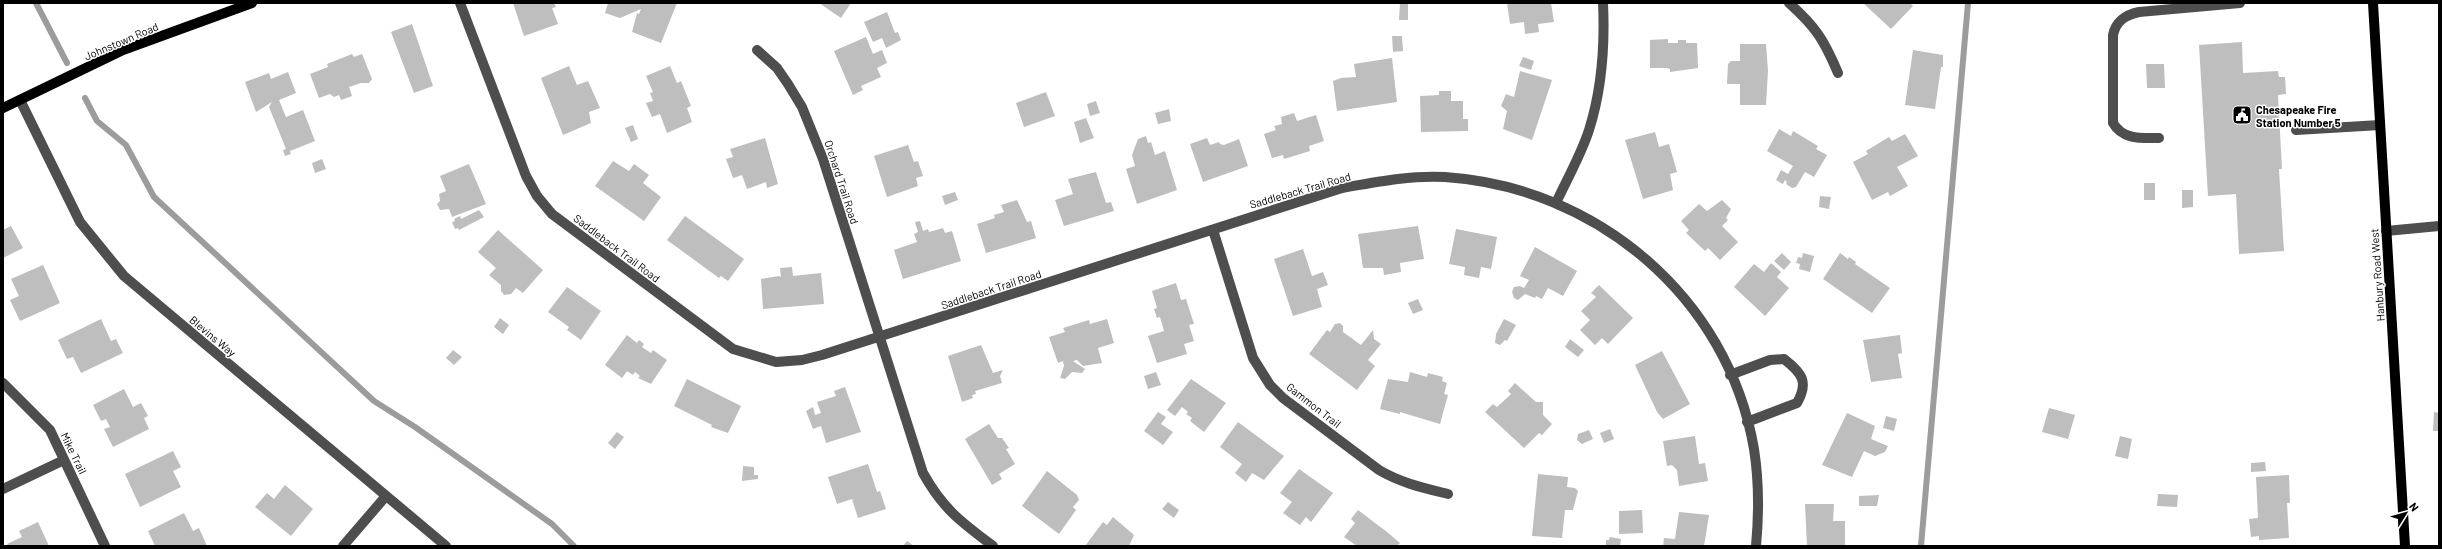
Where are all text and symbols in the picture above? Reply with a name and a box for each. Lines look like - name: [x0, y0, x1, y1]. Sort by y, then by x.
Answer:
- street label: Johnstown Road: [82, 19, 160, 63]
- place label: Chesapeake Fire Station Number 5: [2256, 103, 2341, 129]
- public building icon: Chesapeake Fire Station Number 5: [2231, 104, 2253, 126]
- street label: Orchard Trail Road: [822, 138, 862, 226]
- street label: Saddleback Trail Road: [1248, 169, 1352, 211]
- street label: Saddleback Trail Road: [571, 211, 663, 285]
- street label: Hanbury Road West: [2367, 228, 2387, 322]
- street label: Saddleback Trail Road: [939, 267, 1043, 311]
- street label: Blevins Way: [187, 313, 239, 359]
- street label: Gammon Trail: [1284, 380, 1344, 430]
- street label: Mike Trail: [58, 430, 90, 476]
- north arrow: [2386, 493, 2426, 533]
- text: N: [2407, 500, 2422, 514]

